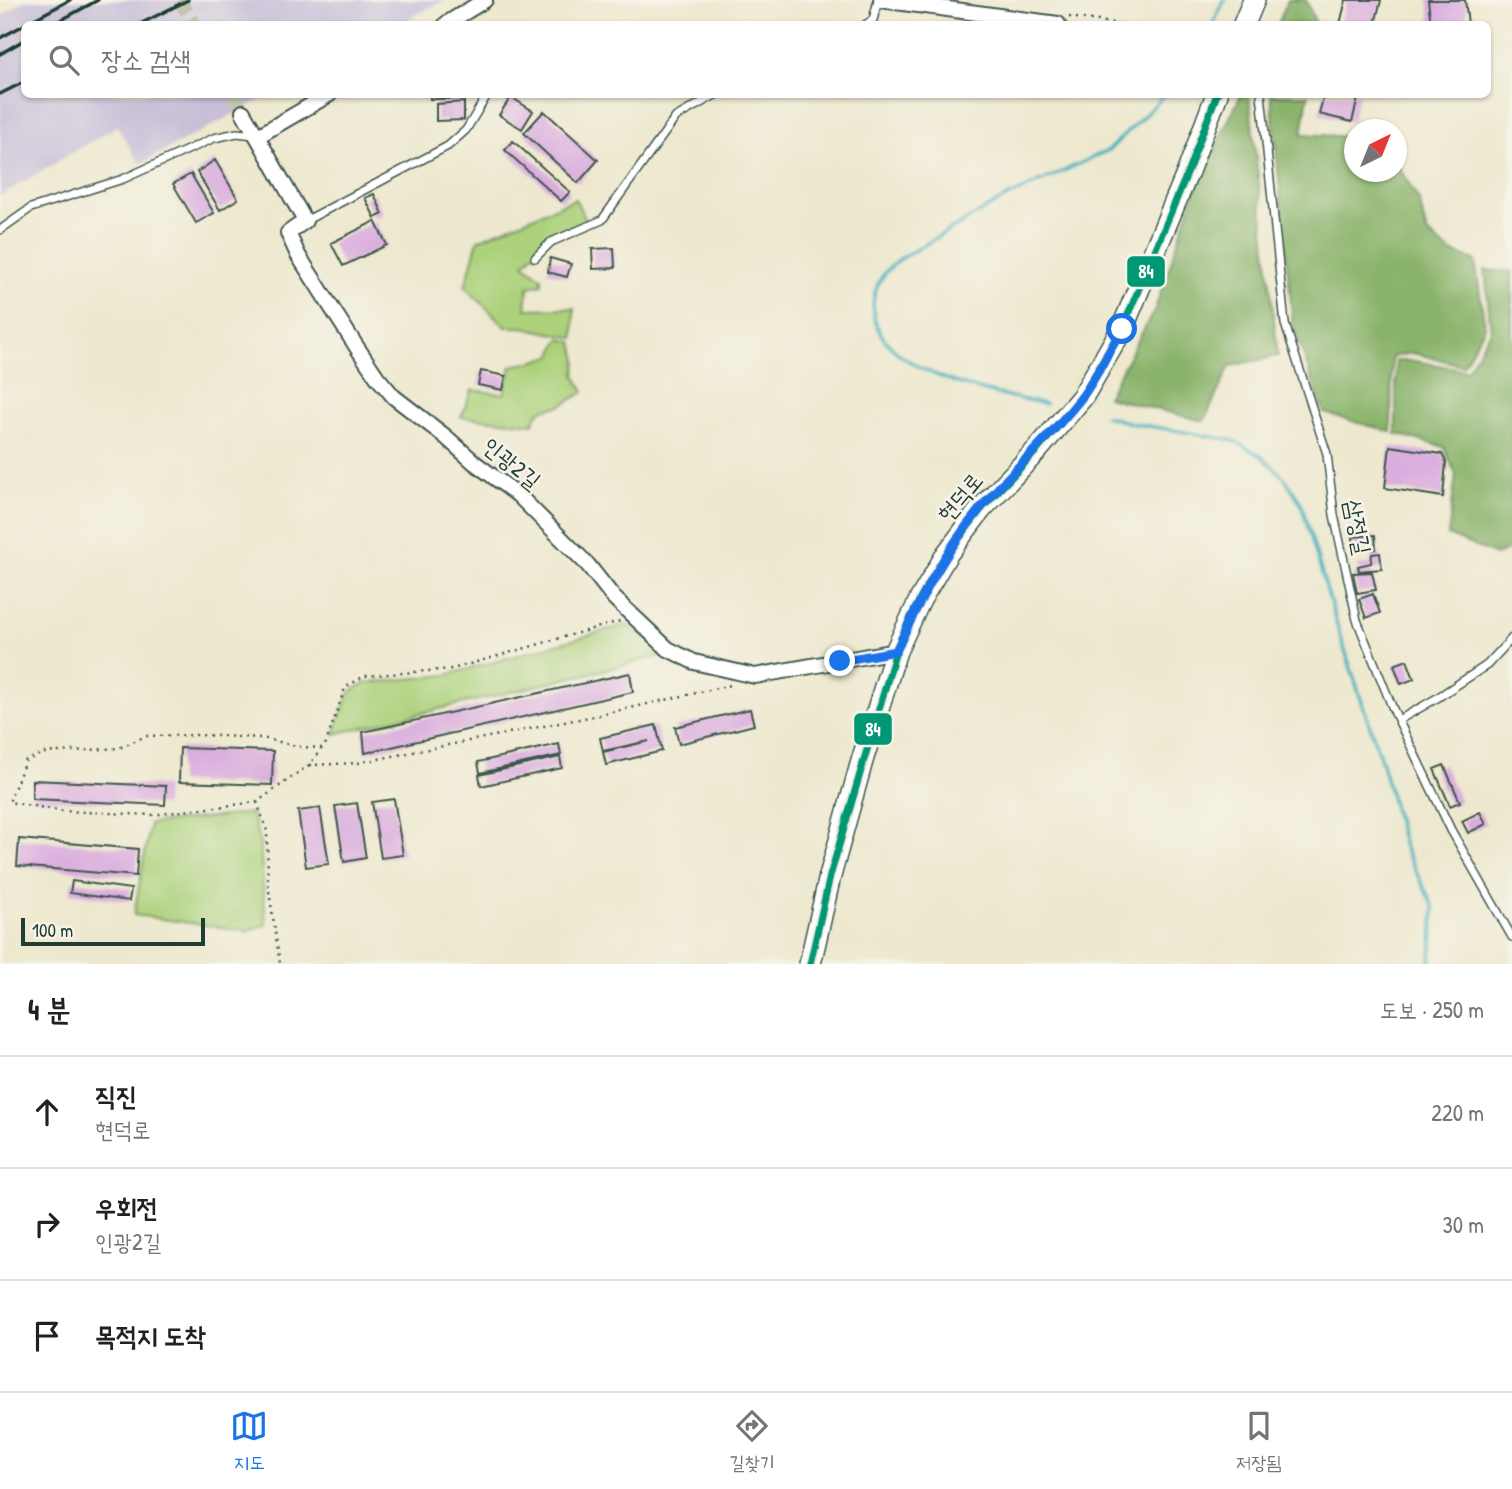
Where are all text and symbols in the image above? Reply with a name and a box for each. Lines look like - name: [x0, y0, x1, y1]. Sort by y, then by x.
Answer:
- search box: [21, 21, 1491, 98]
- icon: search: [45, 41, 83, 79]
- text: 장소 검색: [101, 42, 191, 77]
- north arrow: [1344, 119, 1407, 182]
- line badge: 84: [1126, 255, 1166, 288]
- text: 84: [1138, 258, 1154, 284]
- route start: [1106, 313, 1137, 344]
- street label: 인광2길: [477, 430, 548, 496]
- street label: 현덕로: [930, 465, 989, 528]
- street label: 삼정길: [1338, 497, 1379, 557]
- route end: [824, 645, 855, 676]
- line badge: 84: [853, 712, 893, 746]
- text: 84: [865, 716, 881, 742]
- scale bar: [21, 915, 205, 947]
- text: 100 m: [32, 917, 73, 943]
- text: 4 분: [28, 989, 70, 1029]
- text: 도보 · 250 m: [1380, 994, 1484, 1025]
- text: 직진: [95, 1078, 137, 1113]
- icon: ahead: [28, 1093, 66, 1131]
- text: 220 m: [1431, 1097, 1484, 1128]
- text: 현덕로: [95, 1114, 151, 1145]
- text: 우회전: [95, 1190, 158, 1225]
- icon: right: [28, 1205, 66, 1243]
- text: 30 m: [1442, 1209, 1484, 1240]
- text: 인광2길: [95, 1226, 161, 1257]
- icon: arrive: [28, 1317, 66, 1355]
- text: 목적지 도착: [95, 1318, 206, 1353]
- tab: 지도: [230, 1407, 268, 1476]
- tab: 길찾기: [729, 1407, 775, 1476]
- tab: 저장됨: [1236, 1407, 1282, 1476]

